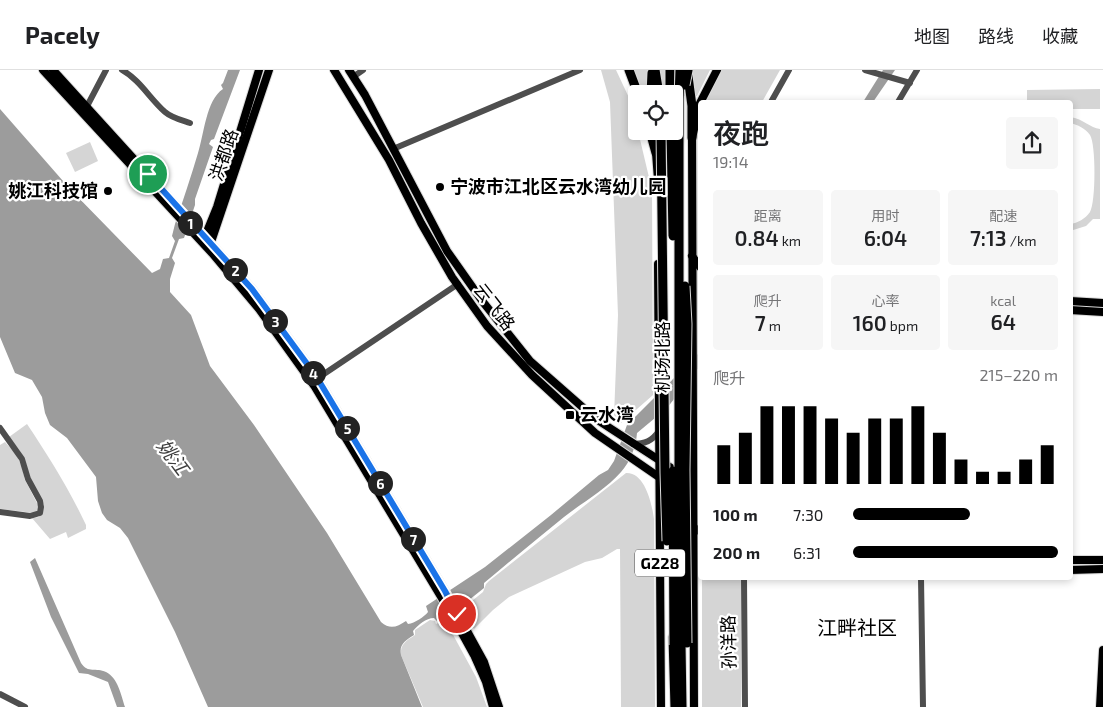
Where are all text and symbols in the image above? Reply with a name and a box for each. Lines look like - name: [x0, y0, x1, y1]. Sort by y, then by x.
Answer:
- text: Pacely: [25, 20, 100, 49]
- text: 地图: [914, 25, 950, 47]
- text: 路线: [978, 25, 1014, 47]
- text: 收藏: [1042, 25, 1078, 47]
- map controls: [628, 85, 683, 140]
- button: locate: [628, 85, 683, 140]
- text: 夜跑: [713, 116, 769, 150]
- button: share: [1006, 117, 1058, 169]
- street label: 洪都路: [204, 126, 242, 184]
- text: 19:14: [713, 152, 749, 171]
- pin: [127, 153, 169, 195]
- icon: arrive: [134, 160, 162, 188]
- place label: 宁波市江北区云水湾幼儿园: [450, 175, 666, 197]
- place label: 姚江科技馆: [8, 179, 98, 201]
- marker: 宁波市江北区云水湾幼儿园: [434, 181, 446, 193]
- marker: 姚江科技馆: [102, 185, 114, 197]
- text: 距离: [754, 207, 782, 224]
- text: 用时: [871, 207, 899, 224]
- text: 配速: [989, 207, 1017, 224]
- pin: 1: [178, 210, 202, 236]
- text: 1: [187, 215, 194, 232]
- text: 0.84: [735, 225, 779, 250]
- text: 6:04: [864, 225, 907, 250]
- text: 7:13: [970, 225, 1007, 250]
- text: km: [779, 232, 801, 249]
- text: /km: [1007, 232, 1036, 249]
- pin: 2: [222, 258, 248, 282]
- text: 2: [231, 262, 240, 279]
- street label: 云飞路: [469, 278, 520, 334]
- text: 爬升: [754, 292, 782, 309]
- text: 心率: [871, 292, 899, 309]
- text: kcal: [990, 292, 1016, 309]
- pin: 3: [262, 308, 288, 334]
- text: 64: [990, 309, 1016, 334]
- text: 7: [755, 310, 766, 335]
- text: 160: [853, 310, 887, 335]
- text: 3: [272, 313, 279, 330]
- text: m: [766, 317, 781, 334]
- text: bpm: [887, 317, 918, 334]
- street label: 机场北路: [651, 321, 673, 393]
- pin: 4: [300, 360, 326, 386]
- text: 4: [309, 365, 318, 382]
- text: 215–220 m: [979, 365, 1058, 384]
- text: 爬升: [713, 368, 745, 387]
- place label: 云水湾: [580, 403, 634, 425]
- marker: 云水湾: [564, 409, 576, 421]
- pin: 5: [334, 416, 360, 440]
- text: 5: [344, 420, 351, 437]
- water label: 姚江: [153, 435, 195, 480]
- pin: 6: [368, 470, 392, 496]
- text: 6: [376, 475, 385, 492]
- text: 100 m: [713, 505, 758, 524]
- text: 7:30: [793, 505, 824, 524]
- pin: 7: [400, 526, 426, 552]
- text: 7: [410, 531, 417, 548]
- text: 200 m: [713, 543, 760, 562]
- text: 6:31: [793, 543, 821, 562]
- road number: G228: [635, 549, 685, 576]
- pin: [436, 593, 478, 635]
- icon: check: [443, 600, 471, 628]
- street label: 孙洋路: [717, 615, 739, 669]
- district label: 江畔社区: [817, 615, 897, 639]

